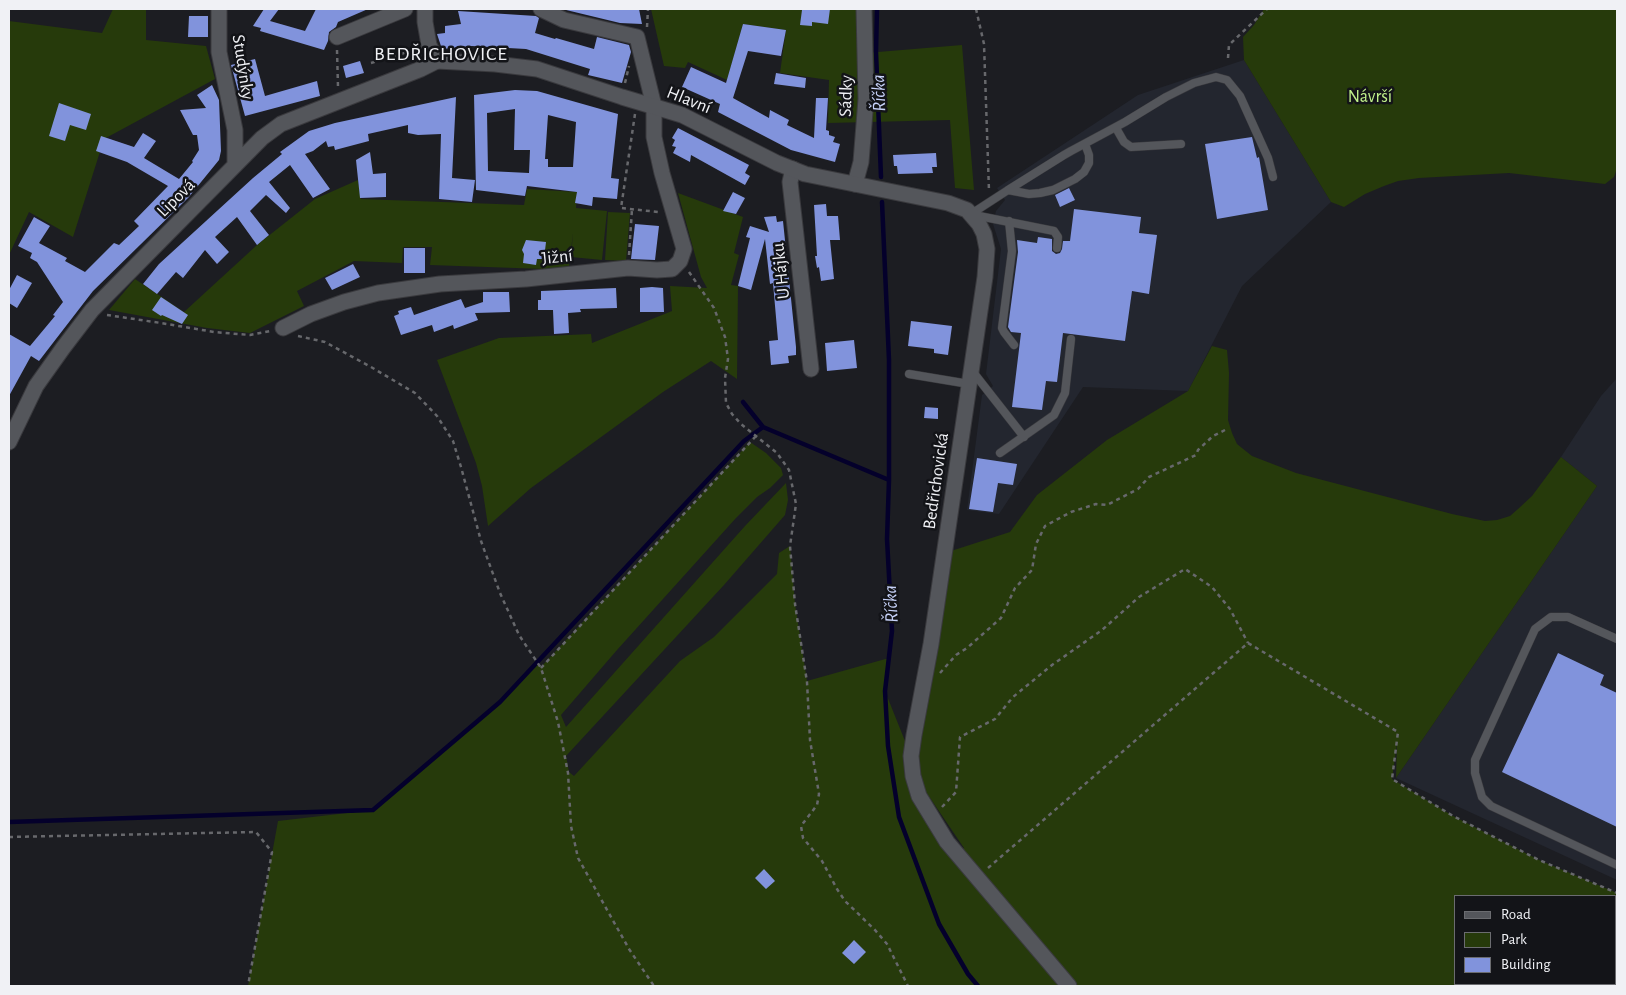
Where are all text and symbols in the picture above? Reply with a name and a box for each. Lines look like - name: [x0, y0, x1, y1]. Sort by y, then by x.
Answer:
- street label: Studýnky: [227, 33, 259, 101]
- district label: BEDŘICHOVICE: [373, 42, 509, 66]
- water label: Říčka: [867, 74, 891, 112]
- street label: Sádky: [834, 75, 858, 117]
- street label: Hlavní: [664, 81, 714, 119]
- park label: Návrší: [1348, 86, 1392, 108]
- street label: Lipová: [152, 174, 200, 222]
- street label: U Hájku: [767, 242, 795, 300]
- street label: Jižní: [540, 245, 574, 269]
- street label: Bedřichovická: [919, 431, 953, 531]
- water label: Říčka: [879, 585, 903, 623]
- legend: [1454, 895, 1616, 985]
- text: Road: [1501, 907, 1531, 922]
- text: Park: [1501, 932, 1527, 947]
- text: Building: [1501, 957, 1551, 972]

